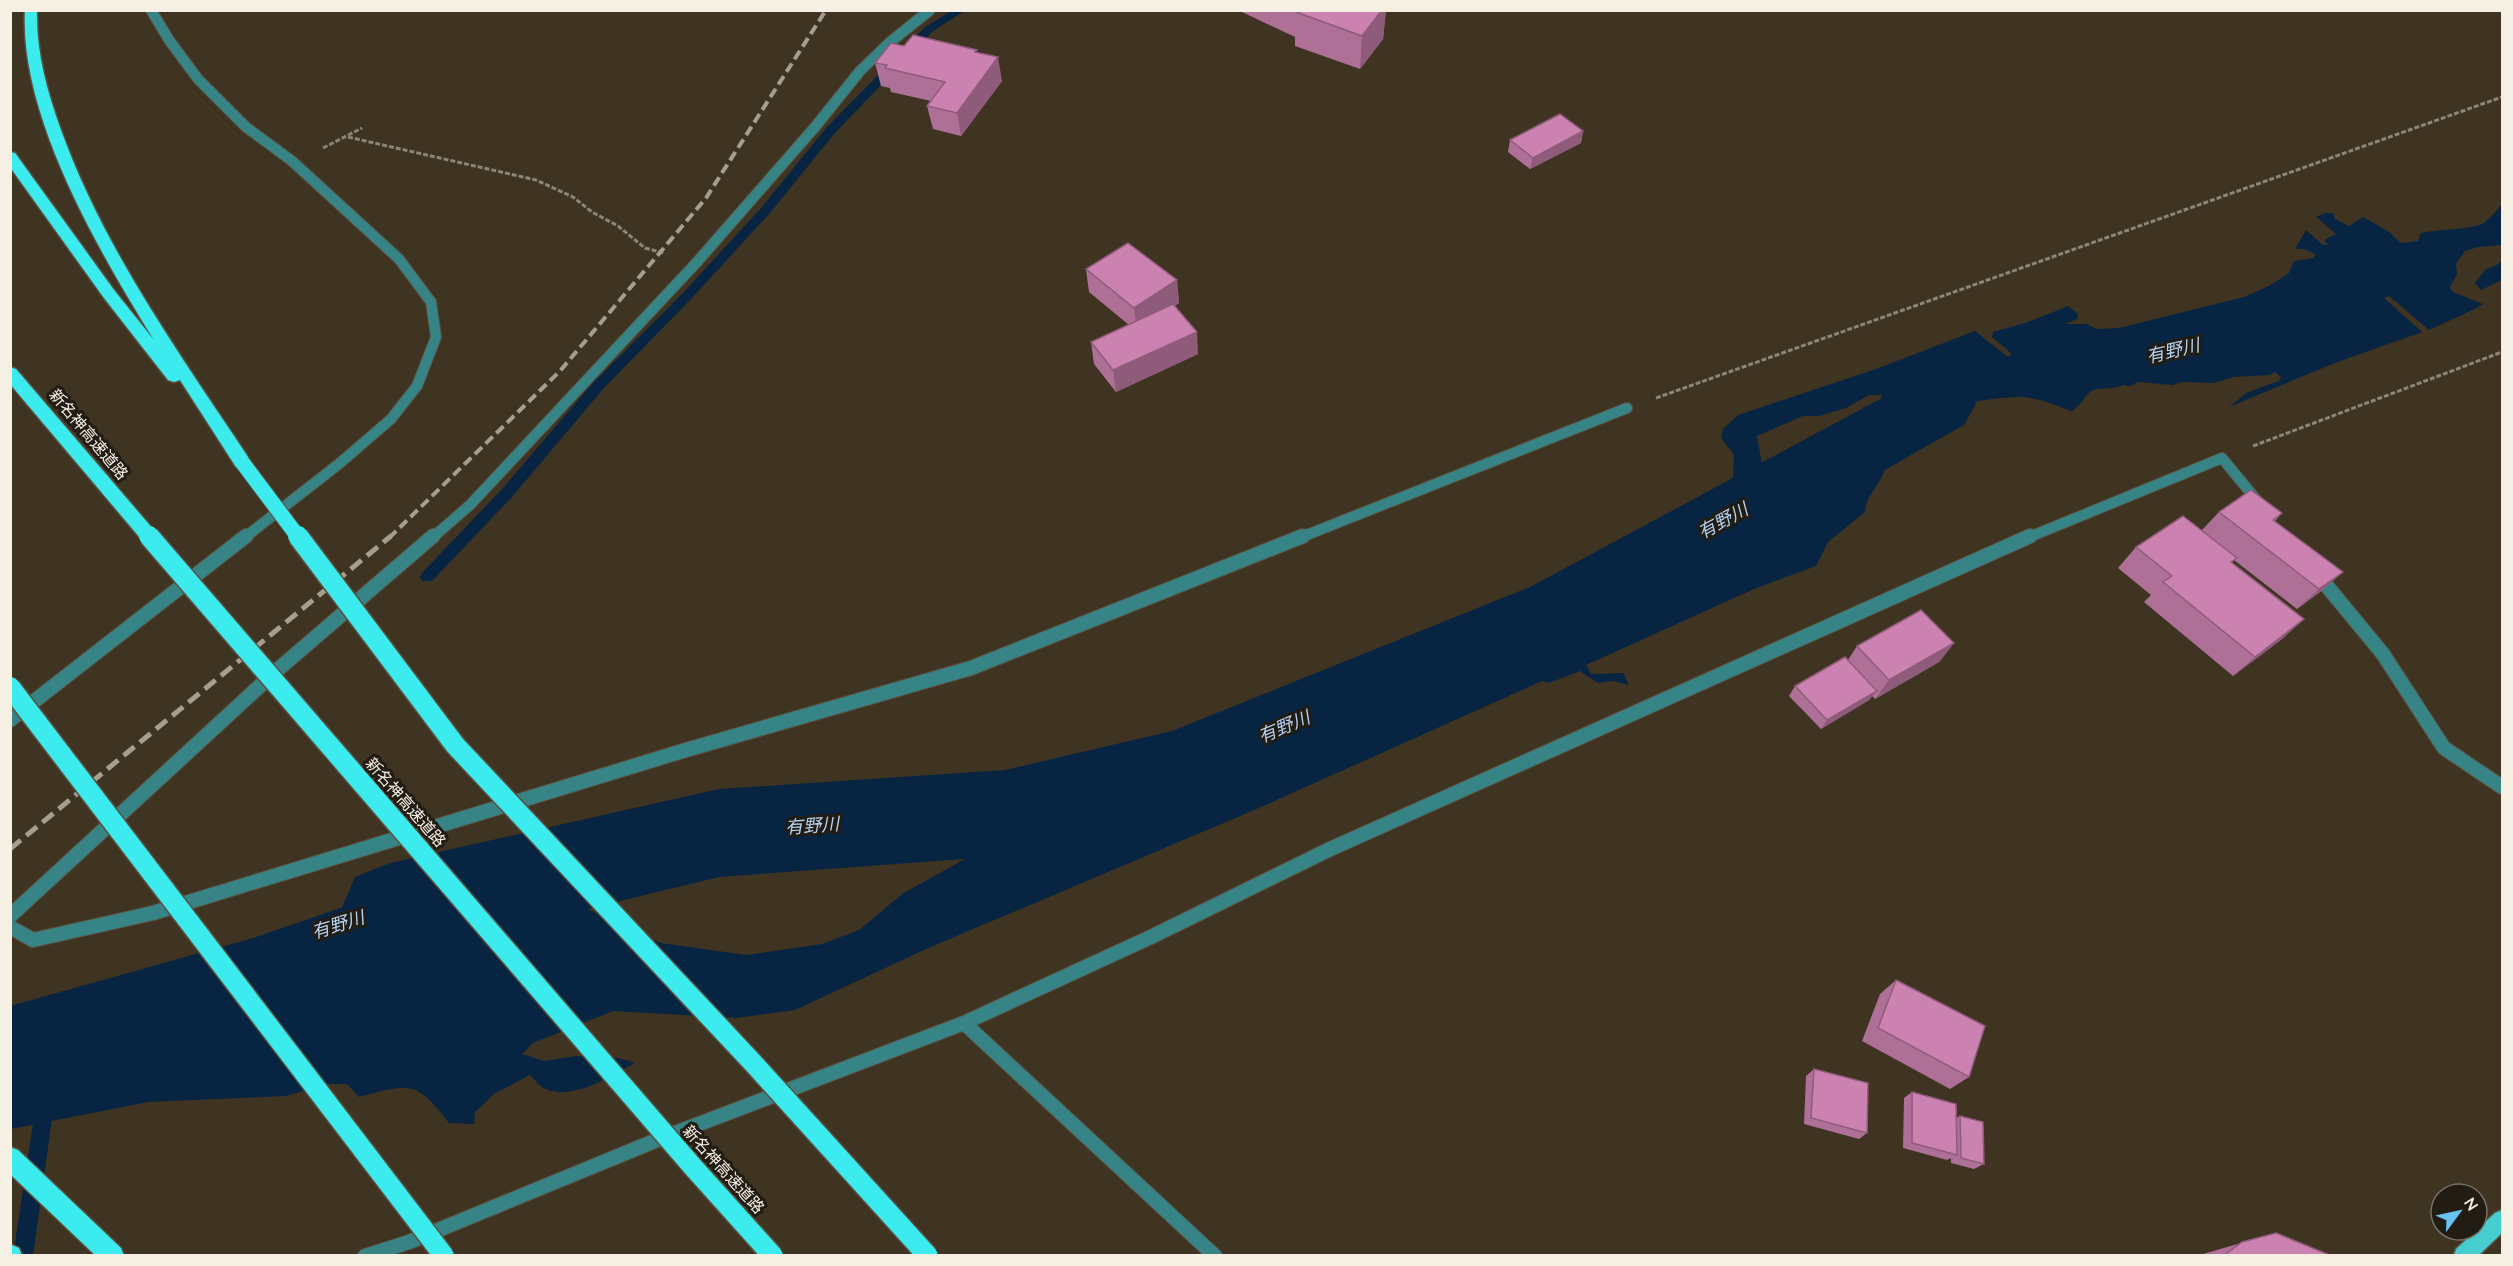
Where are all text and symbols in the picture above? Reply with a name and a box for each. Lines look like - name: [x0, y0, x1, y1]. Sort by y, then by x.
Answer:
- water label: 有野川: [2144, 333, 2204, 368]
- street label: 新名神高速道路: [45, 385, 133, 483]
- water label: 有野川: [1694, 496, 1754, 544]
- water label: 有野川: [1254, 705, 1315, 748]
- street label: 新名神高速道路: [362, 753, 450, 851]
- water label: 有野川: [784, 812, 842, 839]
- water label: 有野川: [309, 905, 369, 943]
- street label: 新名神高速道路: [679, 1121, 769, 1217]
- north arrow: [2429, 1182, 2489, 1242]
- text: N: [2460, 1193, 2483, 1214]

